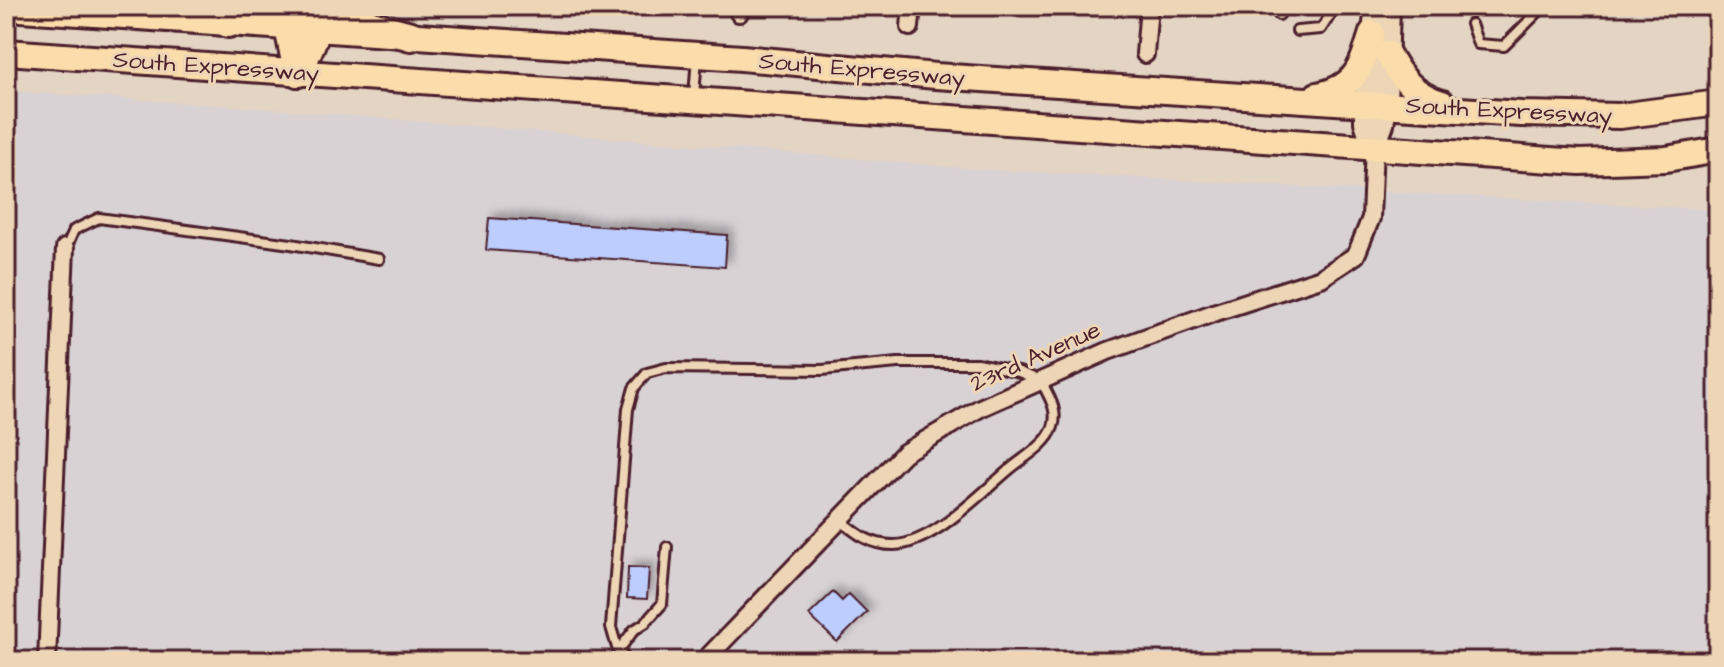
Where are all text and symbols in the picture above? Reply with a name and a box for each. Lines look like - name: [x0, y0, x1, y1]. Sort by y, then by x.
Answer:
- street label: South Expressway: [112, 43, 320, 92]
- street label: South Expressway: [758, 44, 966, 97]
- street label: South Expressway: [1405, 89, 1613, 134]
- street label: 23rd Avenue: [965, 313, 1106, 401]

